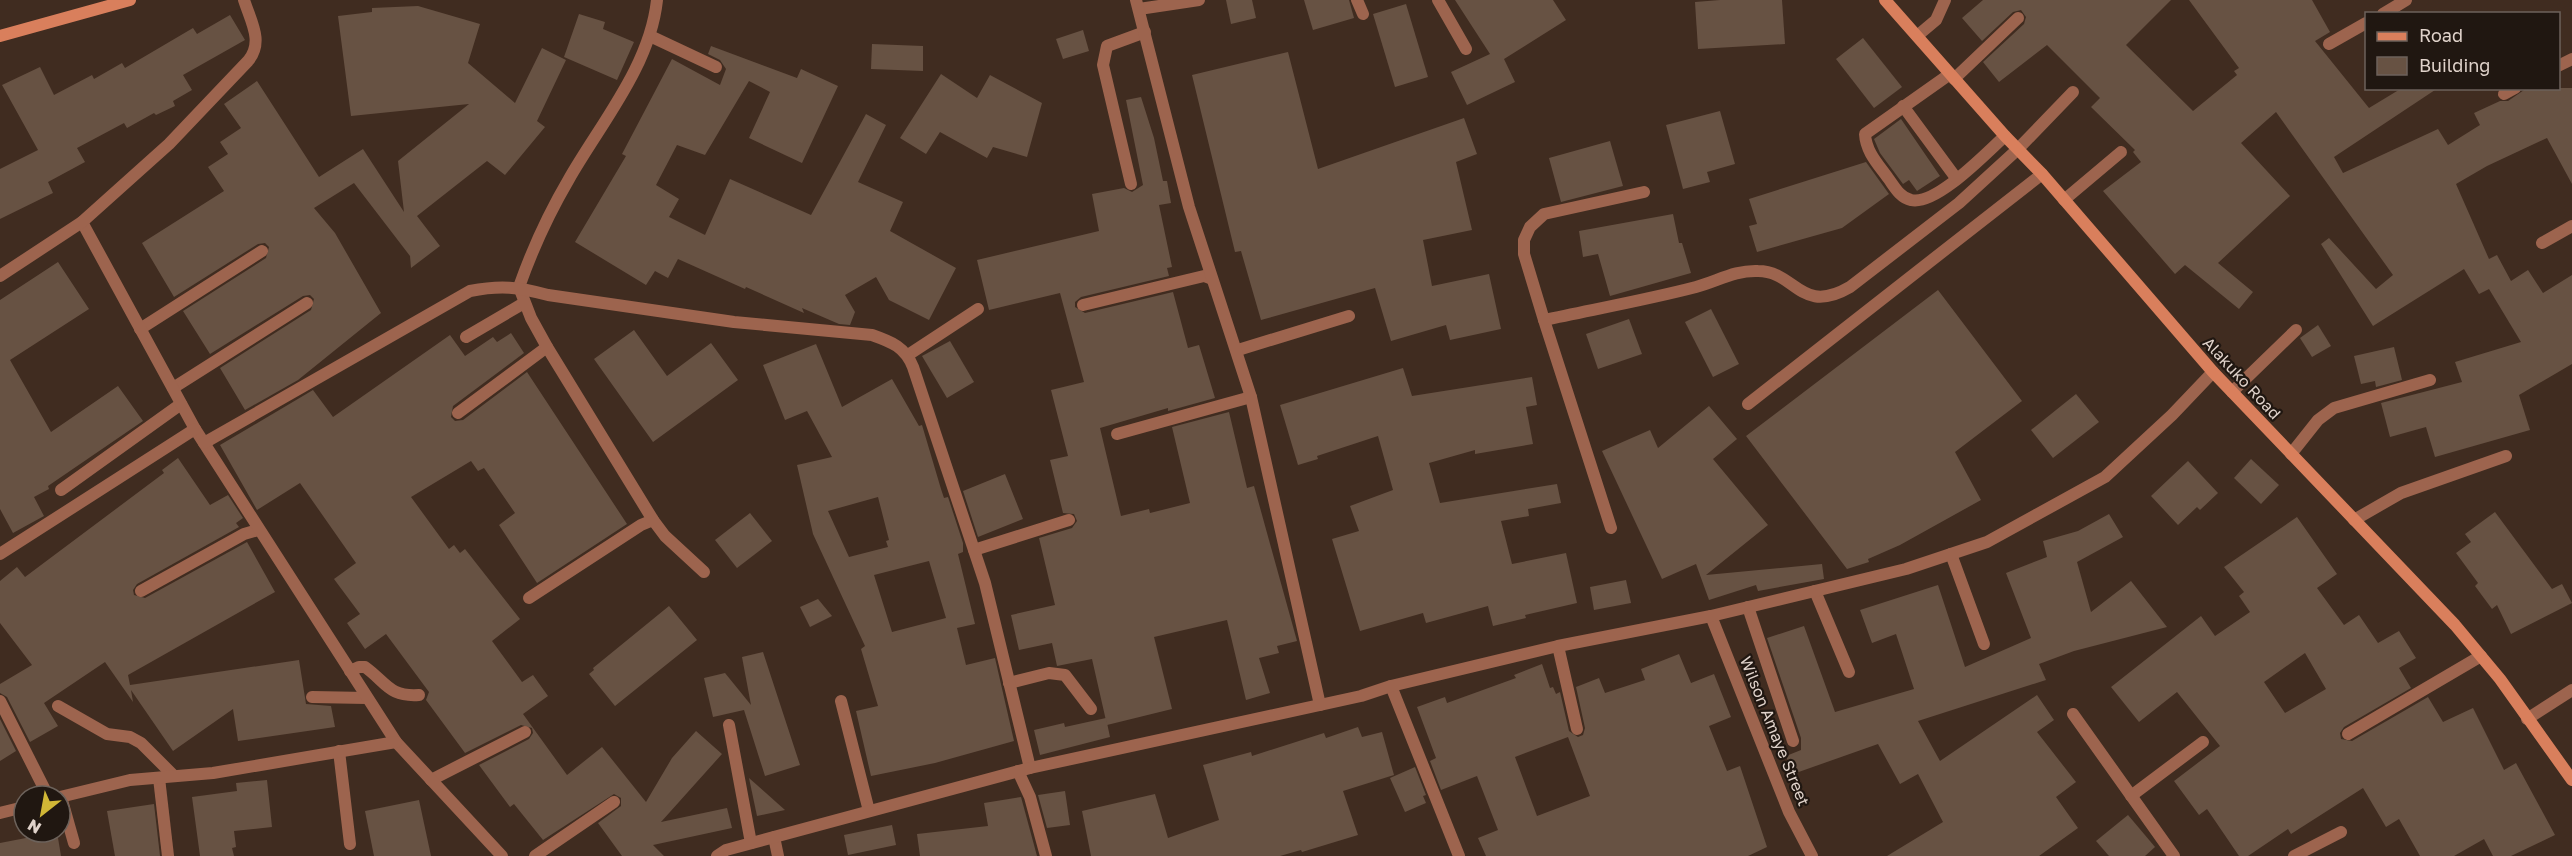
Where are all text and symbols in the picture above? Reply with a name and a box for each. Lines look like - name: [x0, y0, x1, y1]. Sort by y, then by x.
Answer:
- legend: [2365, 12, 2560, 90]
- text: Road: [2419, 24, 2463, 46]
- text: Building: [2419, 54, 2490, 76]
- street label: Alakuko Road: [2199, 333, 2285, 423]
- street label: Wilson Amaye Street: [1736, 653, 1814, 809]
- north arrow: [12, 784, 72, 844]
- text: N: [24, 815, 45, 839]

